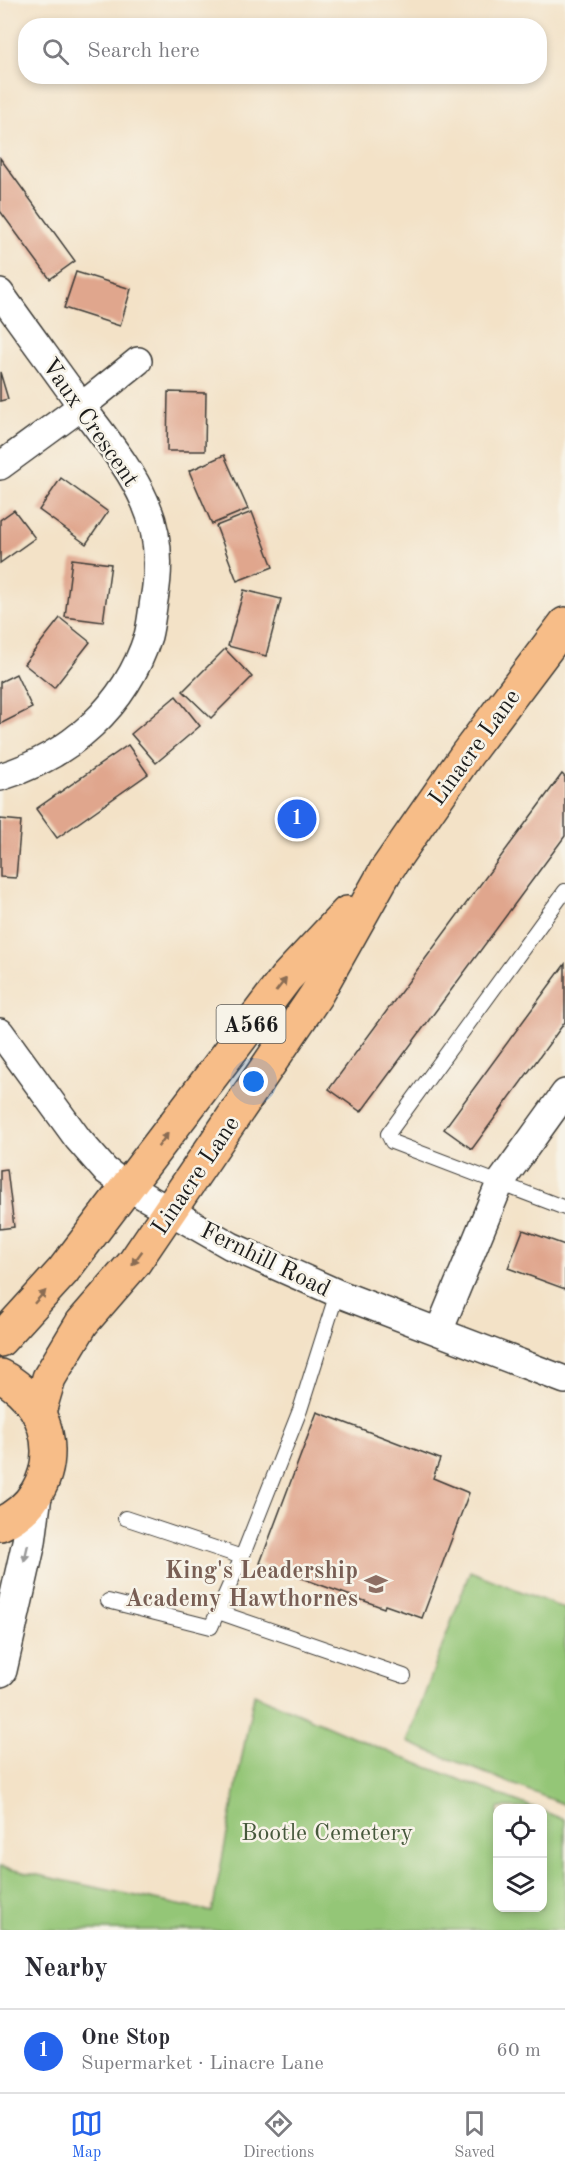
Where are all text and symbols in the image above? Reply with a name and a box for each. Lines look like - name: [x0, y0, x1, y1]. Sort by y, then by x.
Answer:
- search box: [18, 18, 547, 84]
- icon: search: [39, 35, 72, 68]
- text: Search here: [87, 40, 200, 62]
- street label: Vaux Crescent: [36, 355, 142, 492]
- street label: Linacre Lane: [426, 686, 526, 811]
- pin: 1: [278, 796, 316, 842]
- one-way arrow: [275, 977, 288, 993]
- road number: A566: [216, 1005, 286, 1043]
- your location: [239, 1067, 268, 1096]
- street label: Linacre Lane: [148, 1112, 245, 1240]
- one-way arrow: [156, 1132, 168, 1147]
- street label: Fernhill Road: [196, 1219, 334, 1302]
- one-way arrow: [132, 1250, 144, 1266]
- one-way arrow: [33, 1290, 47, 1305]
- one-way arrow: [21, 1544, 31, 1562]
- place label: King's Leadership Academy Hawthornes: [125, 1560, 358, 1612]
- school or university icon: King's Leadership Academy Hawthornes: [363, 1571, 389, 1597]
- map controls: [493, 1804, 547, 1912]
- button: locate: [493, 1804, 547, 1858]
- park label: Bootle Cemetery: [241, 1822, 413, 1846]
- button: layers: [493, 1858, 547, 1912]
- text: Nearby: [24, 1956, 108, 1982]
- text: One Stop: [81, 2027, 170, 2049]
- text: 1: [38, 2041, 49, 2061]
- text: 60 m: [496, 2041, 541, 2061]
- text: Supermarket · Linacre Lane: [81, 2054, 324, 2074]
- tab: Map: [70, 2107, 103, 2163]
- tab: Directions: [243, 2107, 314, 2163]
- tab: Saved: [454, 2107, 495, 2163]

